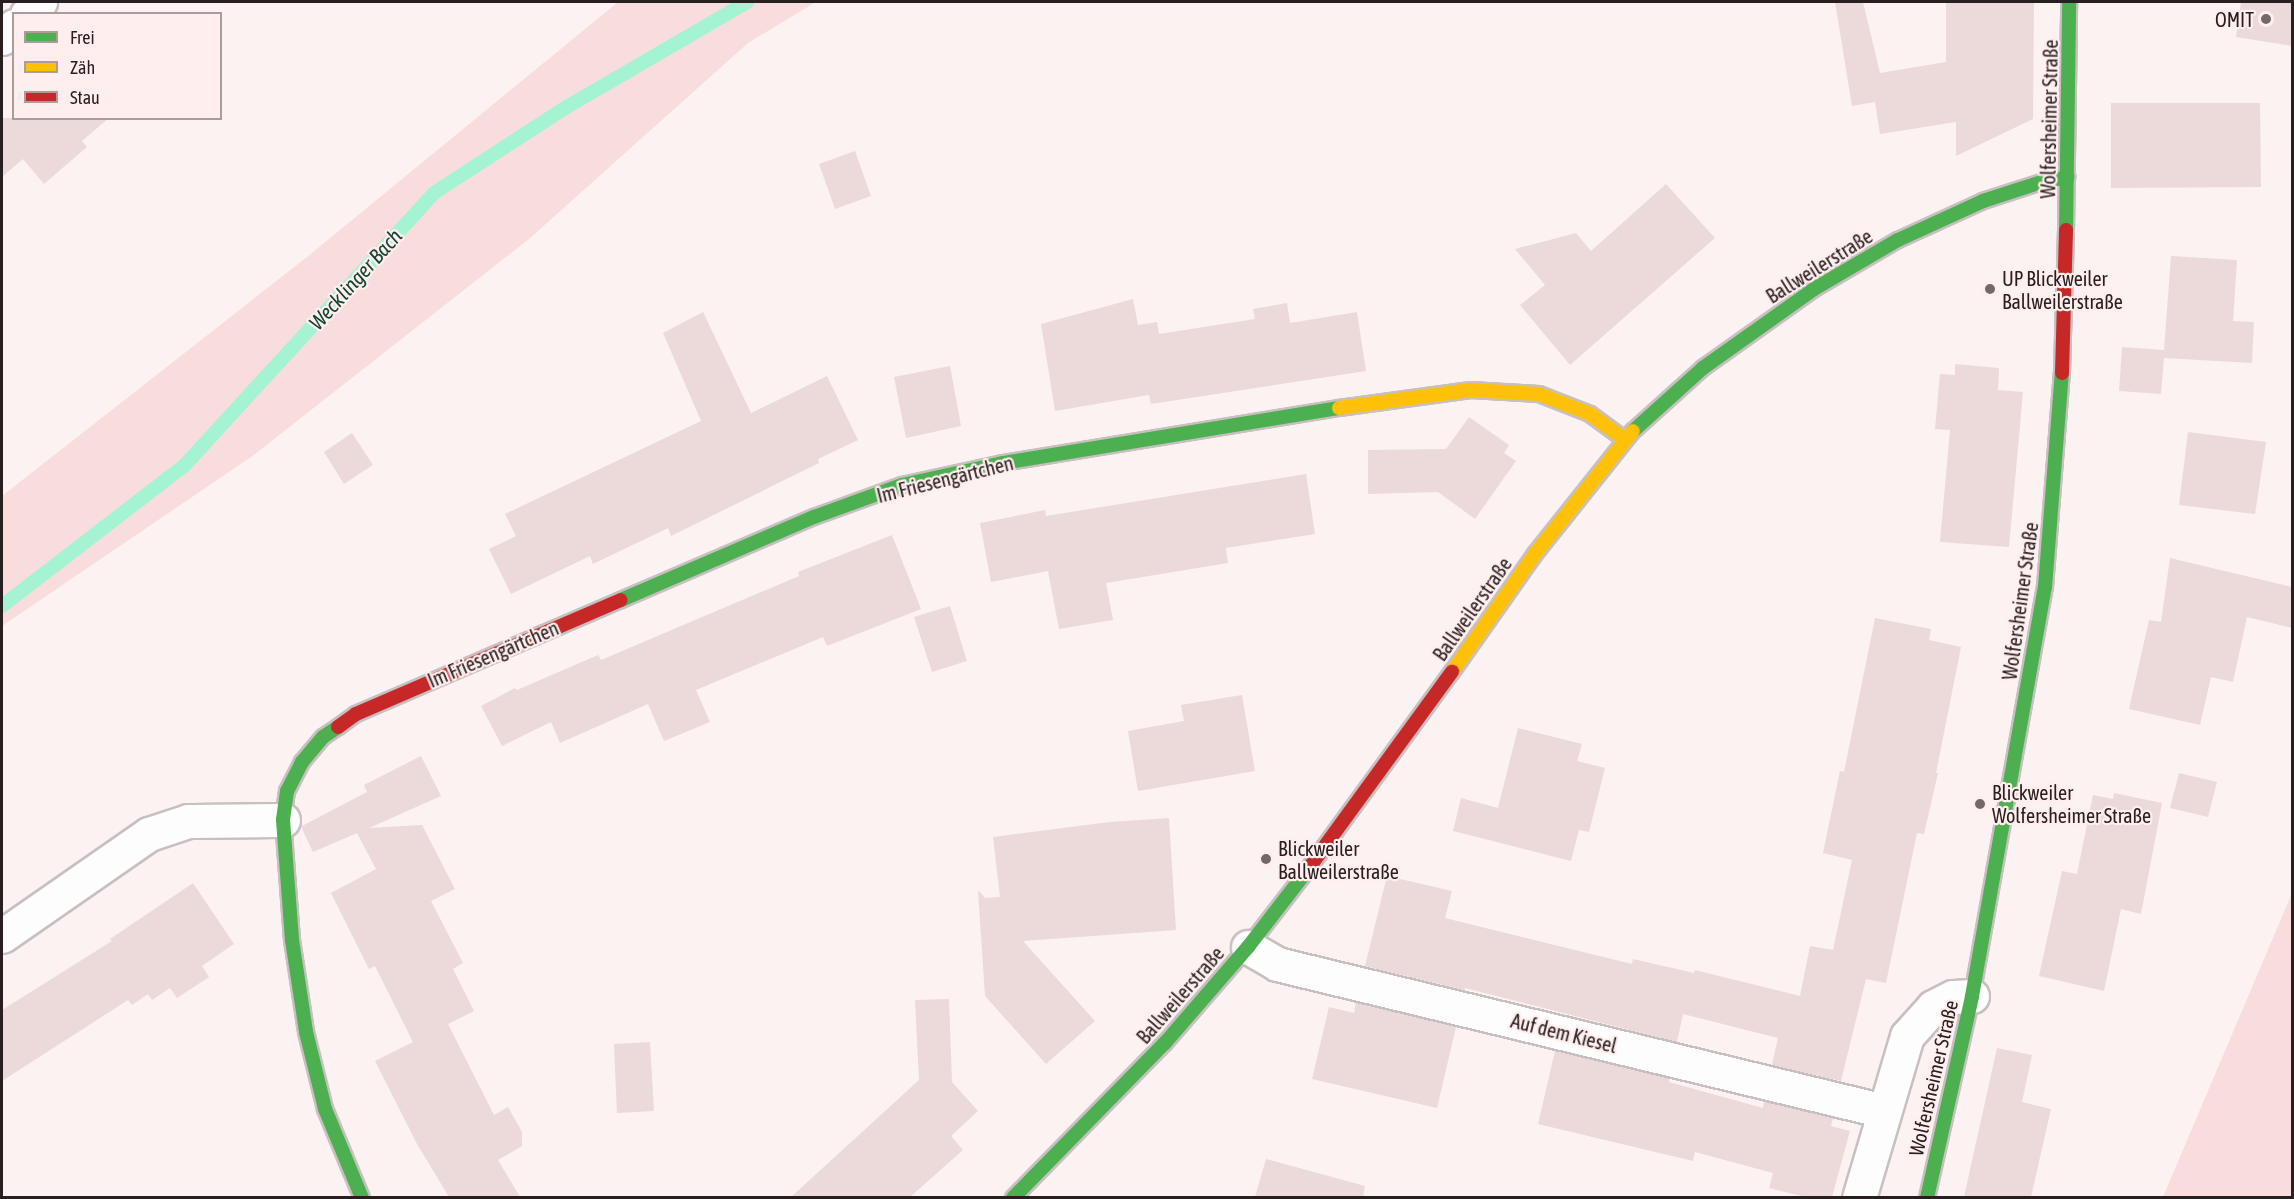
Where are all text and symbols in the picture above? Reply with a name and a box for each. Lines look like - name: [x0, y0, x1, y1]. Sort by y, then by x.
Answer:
- place label: OMIT: [2215, 7, 2254, 31]
- legend: [12, 12, 222, 120]
- marker: OMIT: [2259, 12, 2273, 26]
- text: Frei: [70, 27, 95, 48]
- street label: Wolfersheimer Straße: [2036, 39, 2062, 199]
- text: Zäh: [70, 57, 95, 78]
- text: Stau: [70, 87, 100, 108]
- water label: Wecklinger Bach: [303, 223, 407, 335]
- street label: Ballweilerstraße: [1761, 224, 1877, 308]
- place label: UP Blickweiler Ballweilerstraße: [2002, 266, 2123, 313]
- marker: UP Blickweiler Ballweilerstraße: [1983, 282, 1997, 296]
- street label: Im Friesengärtchen: [874, 450, 1016, 508]
- street label: Wolfersheimer Straße: [1997, 521, 2043, 681]
- street label: Ballweilerstraße: [1428, 553, 1516, 665]
- street label: Im Friesengärtchen: [424, 616, 562, 692]
- place label: Blickweiler Wolfersheimer Straße: [1992, 780, 2151, 827]
- marker: Blickweiler Wolfersheimer Straße: [1973, 797, 1987, 811]
- place label: Blickweiler Ballweilerstraße: [1278, 836, 1399, 883]
- marker: Blickweiler Ballweilerstraße: [1259, 852, 1273, 866]
- street label: Ballweilerstraße: [1131, 942, 1229, 1048]
- street label: Wolfersheimer Straße: [1903, 998, 1963, 1158]
- street label: Auf dem Kiesel: [1509, 1008, 1619, 1058]

